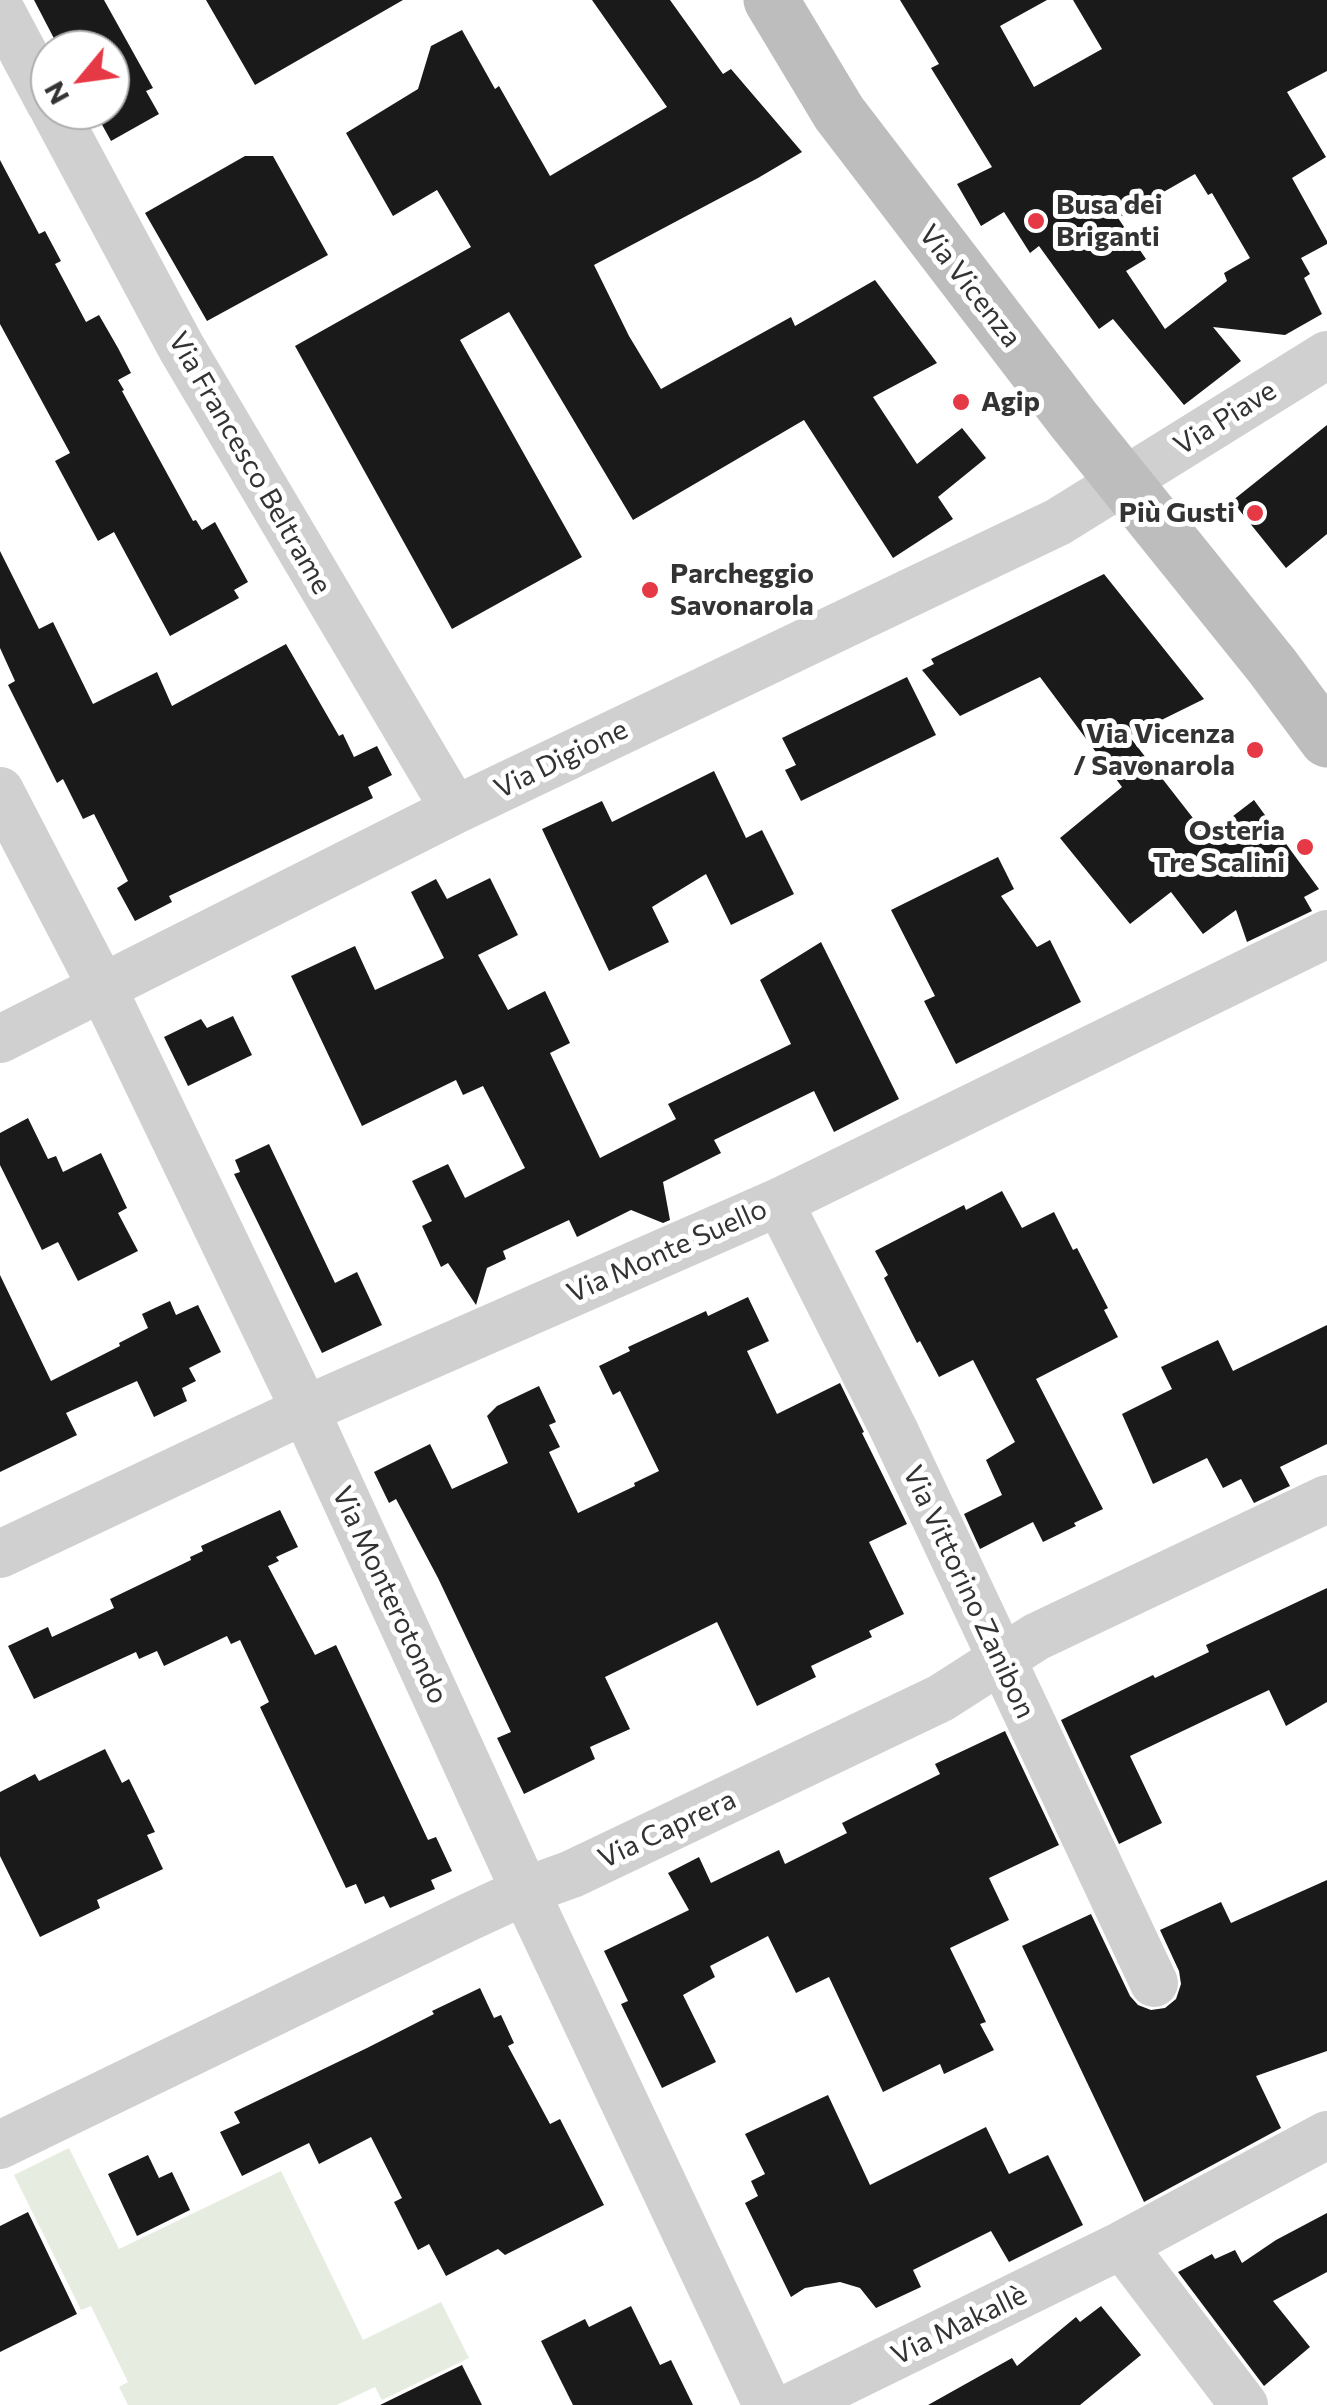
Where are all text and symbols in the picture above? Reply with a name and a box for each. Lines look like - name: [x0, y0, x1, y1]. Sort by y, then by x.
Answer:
- north arrow: [30, 30, 130, 130]
- text: N: [36, 76, 75, 111]
- place label: Busa dei Briganti: [1056, 188, 1163, 254]
- marker: Busa dei Briganti: [1025, 210, 1047, 232]
- street label: Via Vicenza: [912, 218, 1028, 354]
- street label: Via Francesco Beltrame: [161, 326, 339, 600]
- street label: Via Piave: [1168, 374, 1282, 462]
- place label: Agip: [981, 385, 1040, 419]
- marker: Agip: [950, 391, 972, 413]
- place label: Più Gusti: [1119, 496, 1235, 530]
- marker: Più Gusti: [1244, 502, 1266, 524]
- place label: Parcheggio Savonarola: [670, 557, 814, 623]
- marker: Parcheggio Savonarola: [639, 579, 661, 601]
- street label: Via Digione: [489, 712, 633, 806]
- place label: Via Vicenza / Savonarola: [1073, 717, 1235, 783]
- marker: Via Vicenza / Savonarola: [1244, 739, 1266, 761]
- place label: Osteria Tre Scalini: [1153, 814, 1285, 880]
- marker: Osteria Tre Scalini: [1294, 836, 1316, 858]
- street label: Via Monte Suello: [562, 1192, 772, 1310]
- street label: Via Vittorino Zanibon: [896, 1460, 1042, 1724]
- street label: Via Monterotondo: [325, 1481, 455, 1709]
- street label: Via Caprera: [593, 1783, 741, 1875]
- street label: Via Makallè: [886, 2278, 1032, 2372]

